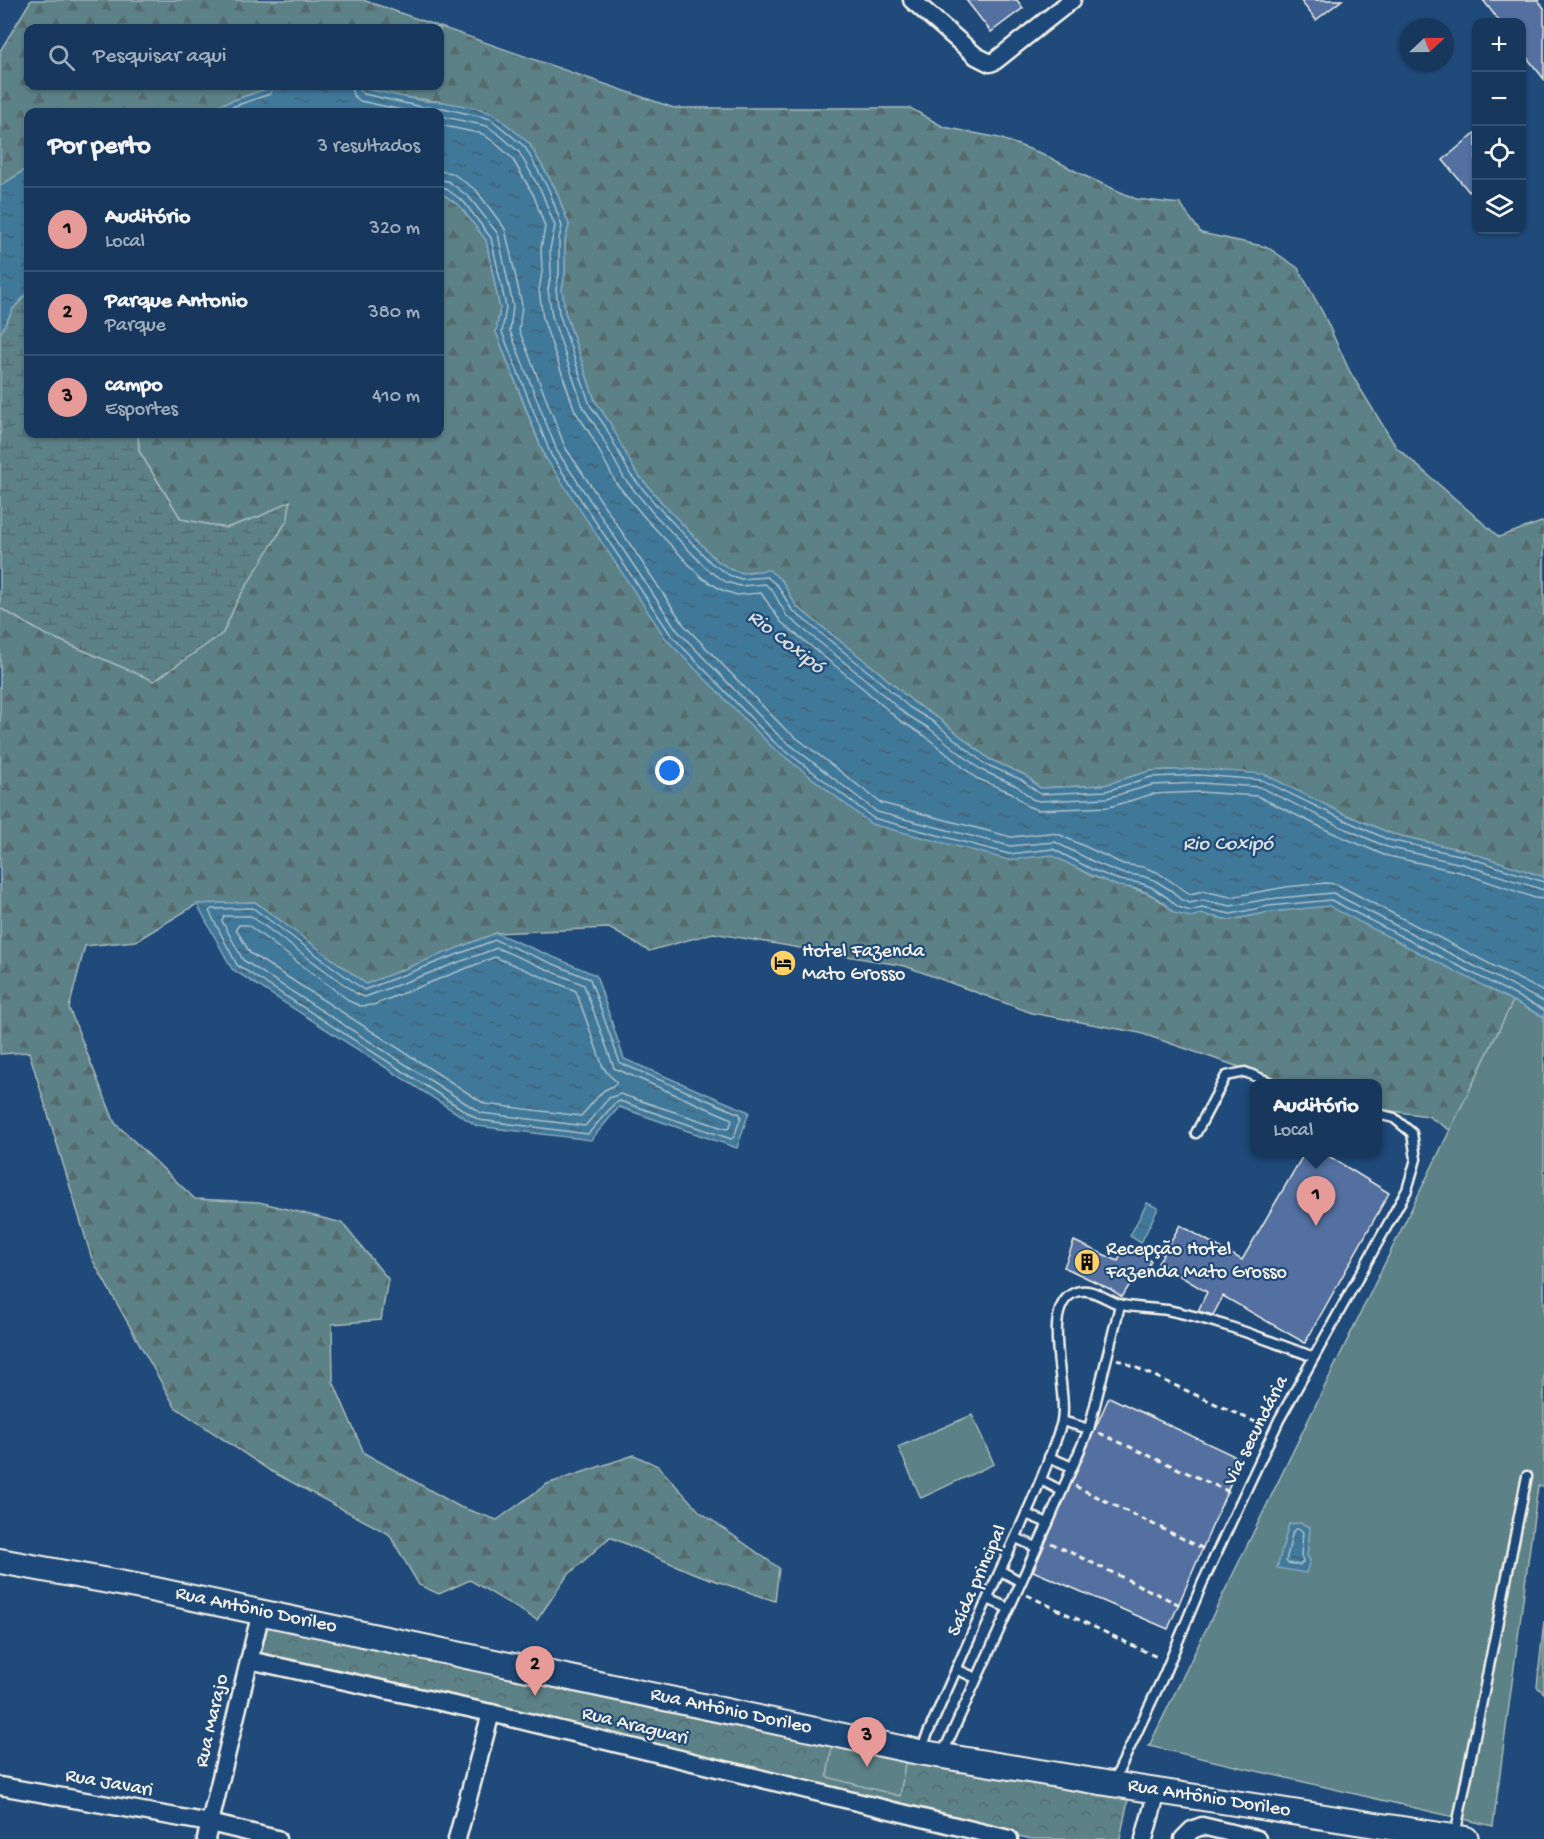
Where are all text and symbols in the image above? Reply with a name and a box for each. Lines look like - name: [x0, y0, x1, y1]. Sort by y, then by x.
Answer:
- north arrow: [1400, 18, 1454, 72]
- map controls: [1472, 18, 1526, 234]
- button: +: [1472, 18, 1526, 72]
- search box: [24, 24, 444, 90]
- icon: search: [45, 41, 78, 74]
- text: Pesquisar aqui: [93, 44, 227, 70]
- button: −: [1472, 72, 1526, 126]
- button: locate: [1472, 126, 1526, 180]
- text: Por perto: [48, 132, 151, 163]
- text: 3 resultados: [318, 136, 420, 159]
- button: layers: [1472, 180, 1526, 234]
- text: Auditório: [105, 205, 190, 231]
- text: 1: [63, 218, 72, 241]
- text: 320 m: [370, 218, 420, 241]
- text: Local: [105, 231, 145, 254]
- text: Parque Antonio: [105, 289, 248, 315]
- text: 2: [63, 302, 72, 325]
- text: 380 m: [368, 302, 420, 325]
- text: Parque: [105, 315, 166, 338]
- text: campo: [105, 373, 163, 399]
- text: 3: [62, 386, 73, 409]
- text: 410 m: [372, 386, 420, 409]
- text: Esportes: [105, 399, 178, 422]
- water label: Rio Coxipó: [742, 605, 829, 681]
- your location: [655, 756, 684, 785]
- water label: Rio Coxipó: [1183, 833, 1274, 858]
- place label: Hotel Fazenda Mato Grosso: [802, 941, 925, 987]
- hotel icon: Hotel Fazenda Mato Grosso: [768, 948, 798, 978]
- popup: [1250, 1079, 1382, 1157]
- text: Auditório: [1273, 1094, 1359, 1120]
- text: Local: [1273, 1120, 1313, 1143]
- pin: 1: [1296, 1176, 1336, 1226]
- place label: Recepção Hotel Fazenda Mato Grosso: [1105, 1239, 1287, 1285]
- building icon: Recepção Hotel Fazenda Mato Grosso: [1072, 1247, 1102, 1277]
- street label: Via secundária: [1219, 1372, 1295, 1491]
- street label: Saída principal: [943, 1522, 1013, 1640]
- street label: Rua Antônio Dorileo: [173, 1583, 339, 1639]
- pin: 2: [516, 1646, 554, 1696]
- street label: Rua Marajo: [191, 1672, 235, 1770]
- street label: Rua Antônio Dorileo: [648, 1684, 814, 1740]
- street label: Rua Araguari: [579, 1703, 691, 1751]
- pin: 3: [848, 1718, 886, 1767]
- street label: Rua Javari: [63, 1765, 155, 1803]
- street label: Rua Antônio Dorileo: [1126, 1775, 1292, 1823]

